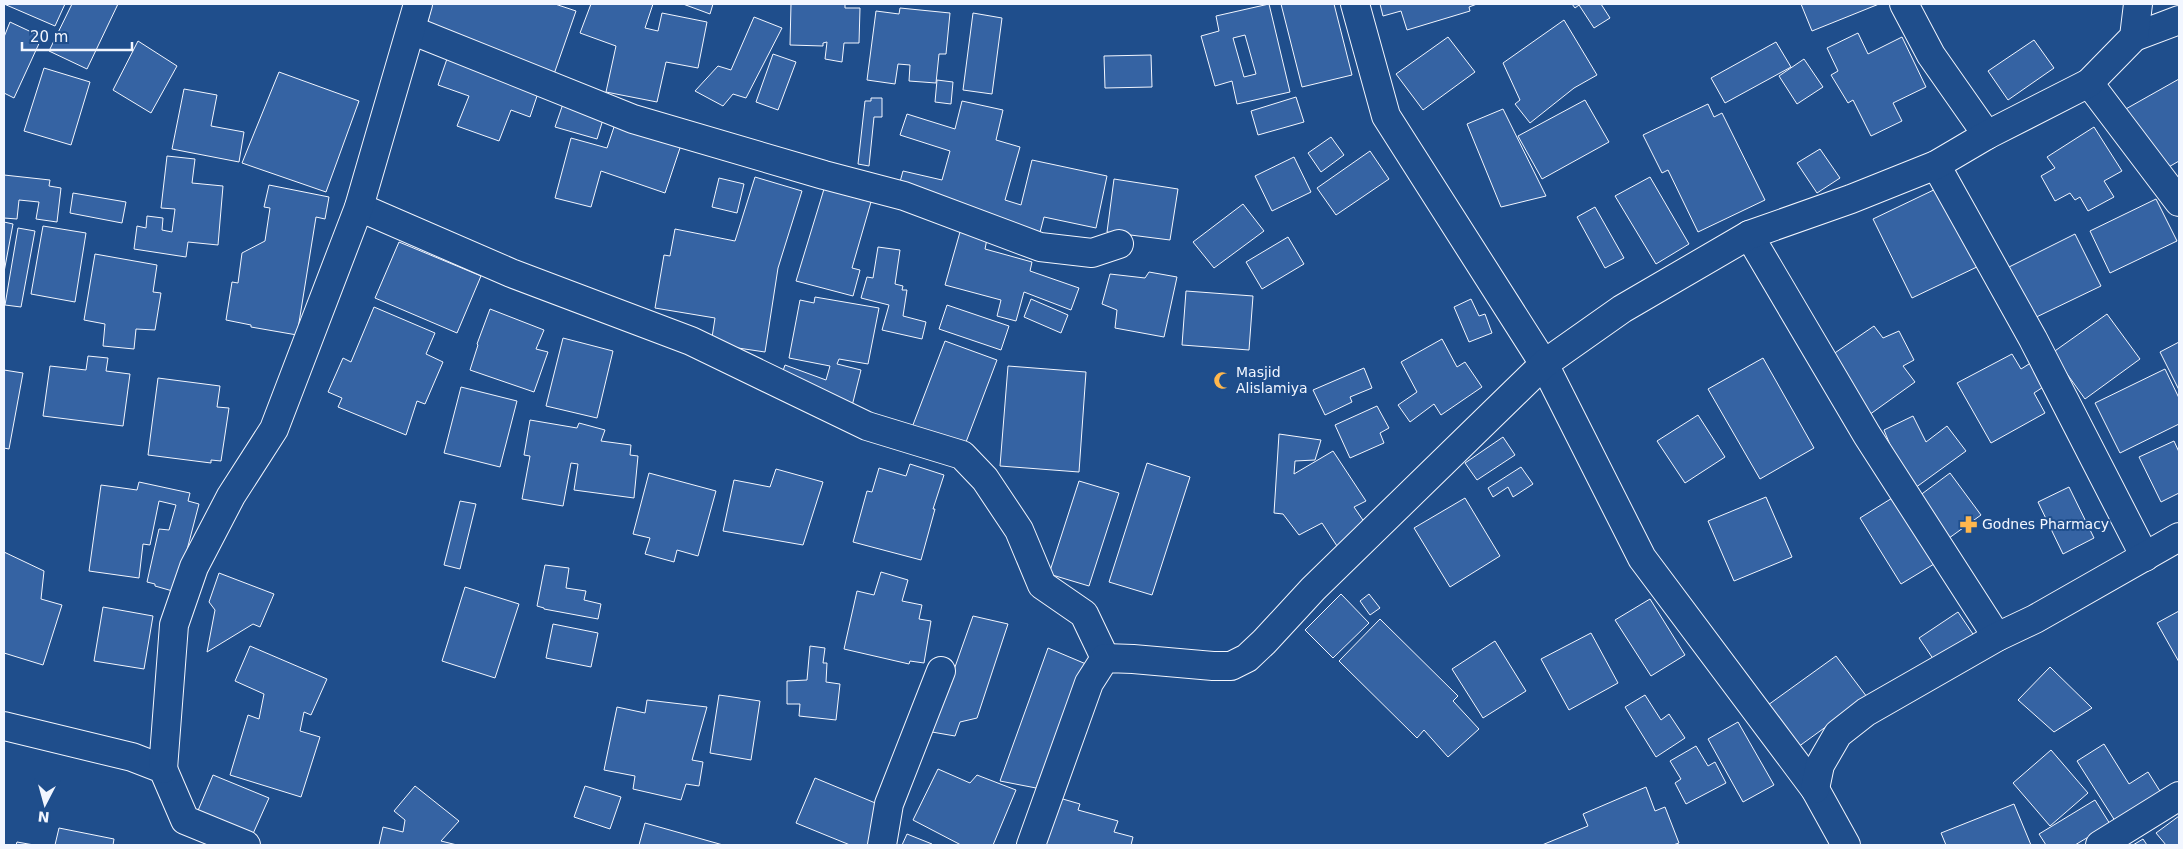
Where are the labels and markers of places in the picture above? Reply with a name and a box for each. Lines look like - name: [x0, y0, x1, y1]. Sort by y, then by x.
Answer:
- place label: Masjid Alislamiya: [1236, 364, 1308, 396]
- mosque icon: Masjid Alislamiya: [1212, 370, 1232, 390]
- pharmacy icon: Godnes Pharmacy: [1958, 514, 1978, 534]
- place label: Godnes Pharmacy: [1982, 516, 2109, 532]

